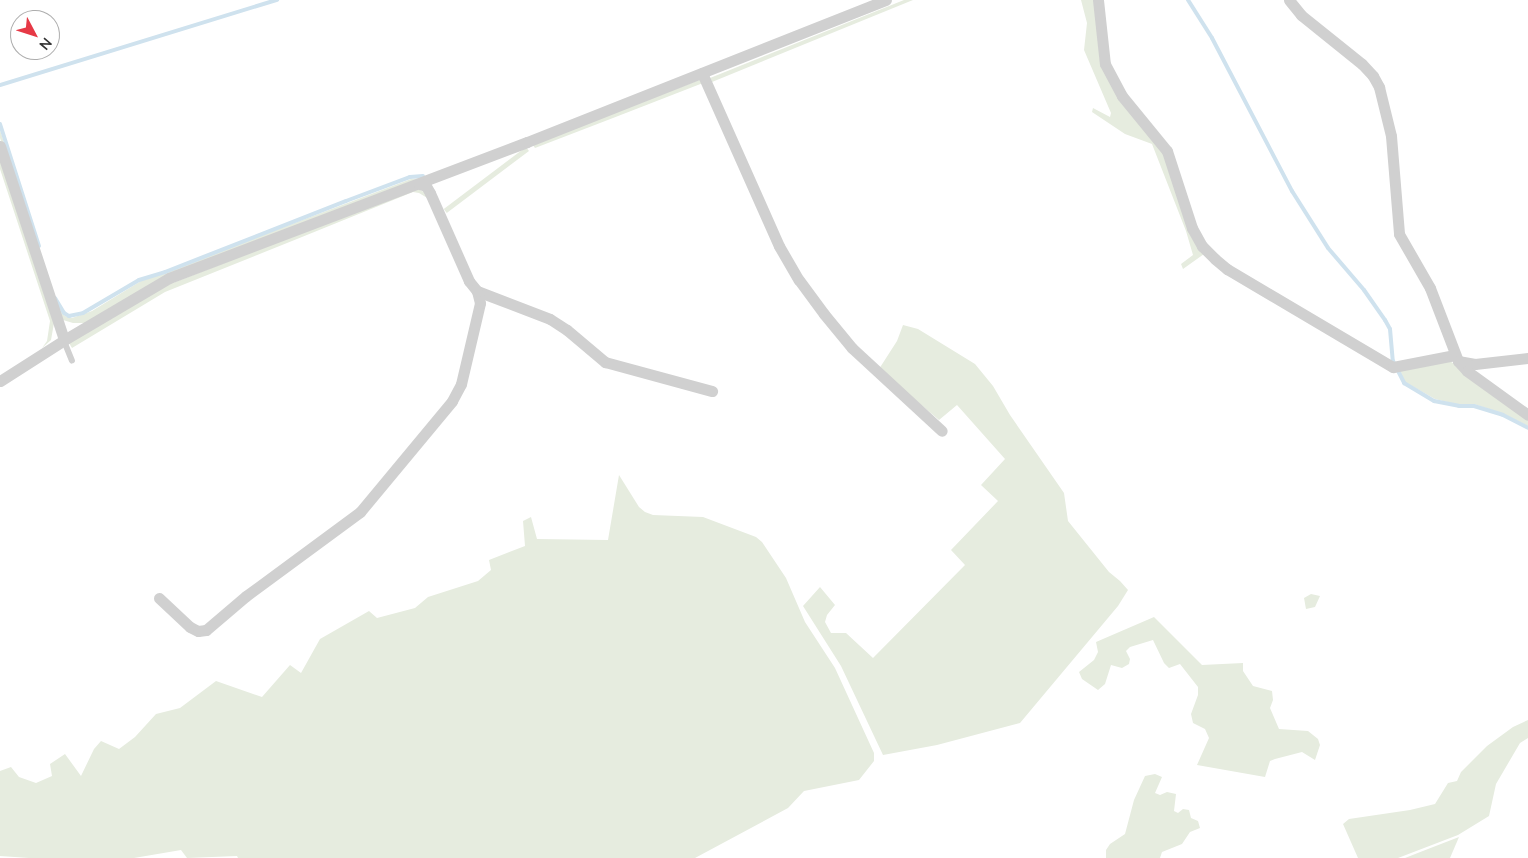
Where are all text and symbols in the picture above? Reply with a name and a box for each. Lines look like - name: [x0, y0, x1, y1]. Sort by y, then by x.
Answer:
- north arrow: [10, 10, 60, 60]
- text: N: [35, 34, 56, 54]

